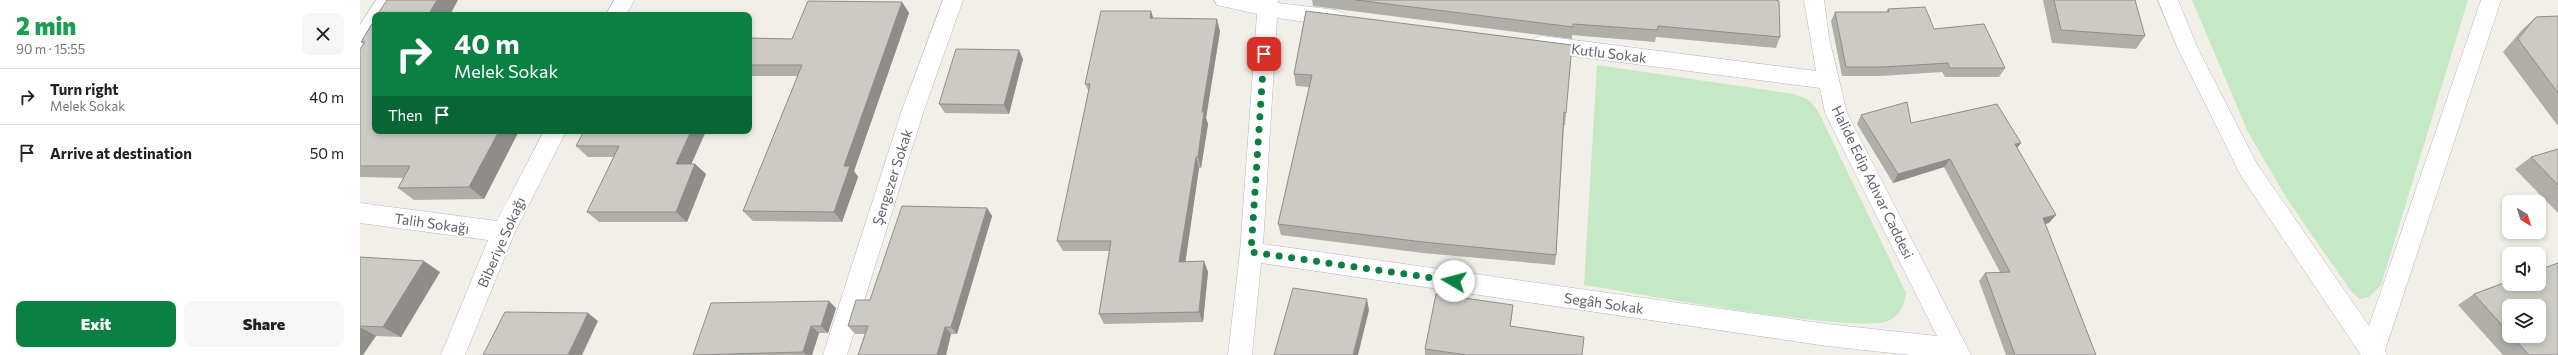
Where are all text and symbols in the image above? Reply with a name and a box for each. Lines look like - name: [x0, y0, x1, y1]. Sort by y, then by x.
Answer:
- text: 2 min: [16, 11, 76, 40]
- button: close: [302, 13, 344, 55]
- text: 40 m: [454, 26, 520, 60]
- icon: right: [388, 28, 440, 80]
- pin: [1247, 37, 1281, 71]
- street label: Kutlu Sokak: [1570, 40, 1648, 66]
- text: 90 m · 15:55: [16, 41, 85, 57]
- icon: arrive: [1253, 43, 1275, 65]
- text: Melek Sokak: [454, 60, 558, 82]
- text: Turn right: [50, 80, 119, 98]
- icon: right: [16, 86, 38, 108]
- text: 40 m: [309, 88, 344, 106]
- text: Melek Sokak: [50, 98, 125, 114]
- street label: Halide Edip Adıvar Caddesi: [1828, 103, 1918, 261]
- icon: arrive: [431, 104, 453, 126]
- text: Then: [388, 106, 423, 124]
- street label: Şengezer Sokak: [868, 126, 916, 227]
- icon: arrive: [16, 142, 38, 164]
- text: Arrive at destination: [50, 144, 192, 162]
- text: 50 m: [310, 144, 344, 162]
- street label: Biberiye Sokağı: [473, 194, 529, 290]
- north arrow: [2502, 195, 2546, 239]
- map controls: [2502, 195, 2546, 343]
- street label: Talih Sokağı: [393, 209, 471, 237]
- button: sound: [2502, 247, 2546, 291]
- position arrow: [1433, 260, 1475, 302]
- street label: Segâh Sokak: [1563, 289, 1645, 317]
- button: layers: [2502, 299, 2546, 343]
- button: Exit: [16, 301, 176, 347]
- button: Share: [184, 301, 344, 347]

